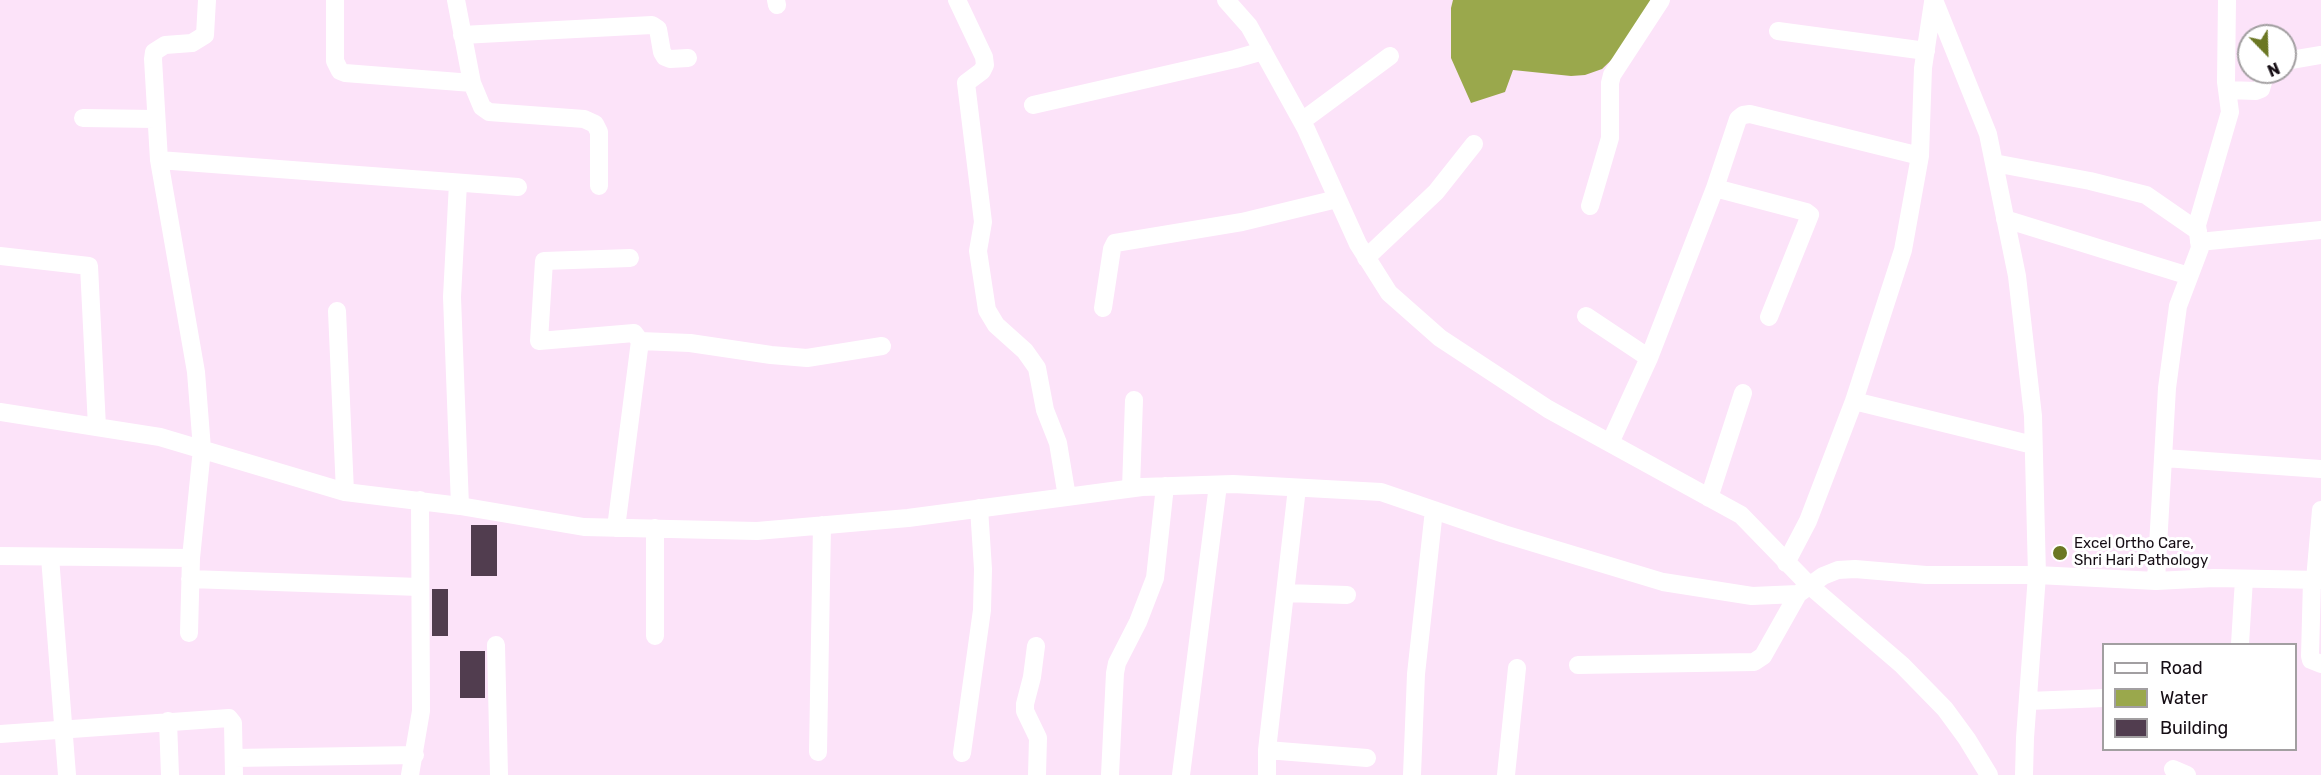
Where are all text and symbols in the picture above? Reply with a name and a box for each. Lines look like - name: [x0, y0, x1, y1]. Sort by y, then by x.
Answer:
- north arrow: [2237, 24, 2297, 84]
- text: N: [2264, 58, 2282, 80]
- place label: Excel Ortho Care, Shri Hari Pathology: [2074, 535, 2208, 570]
- marker: Excel Ortho Care, Shri Hari Pathology: [2051, 544, 2069, 562]
- legend: [2102, 643, 2297, 751]
- text: Road: [2160, 657, 2203, 679]
- text: Water: [2160, 687, 2208, 709]
- text: Building: [2160, 717, 2228, 739]

